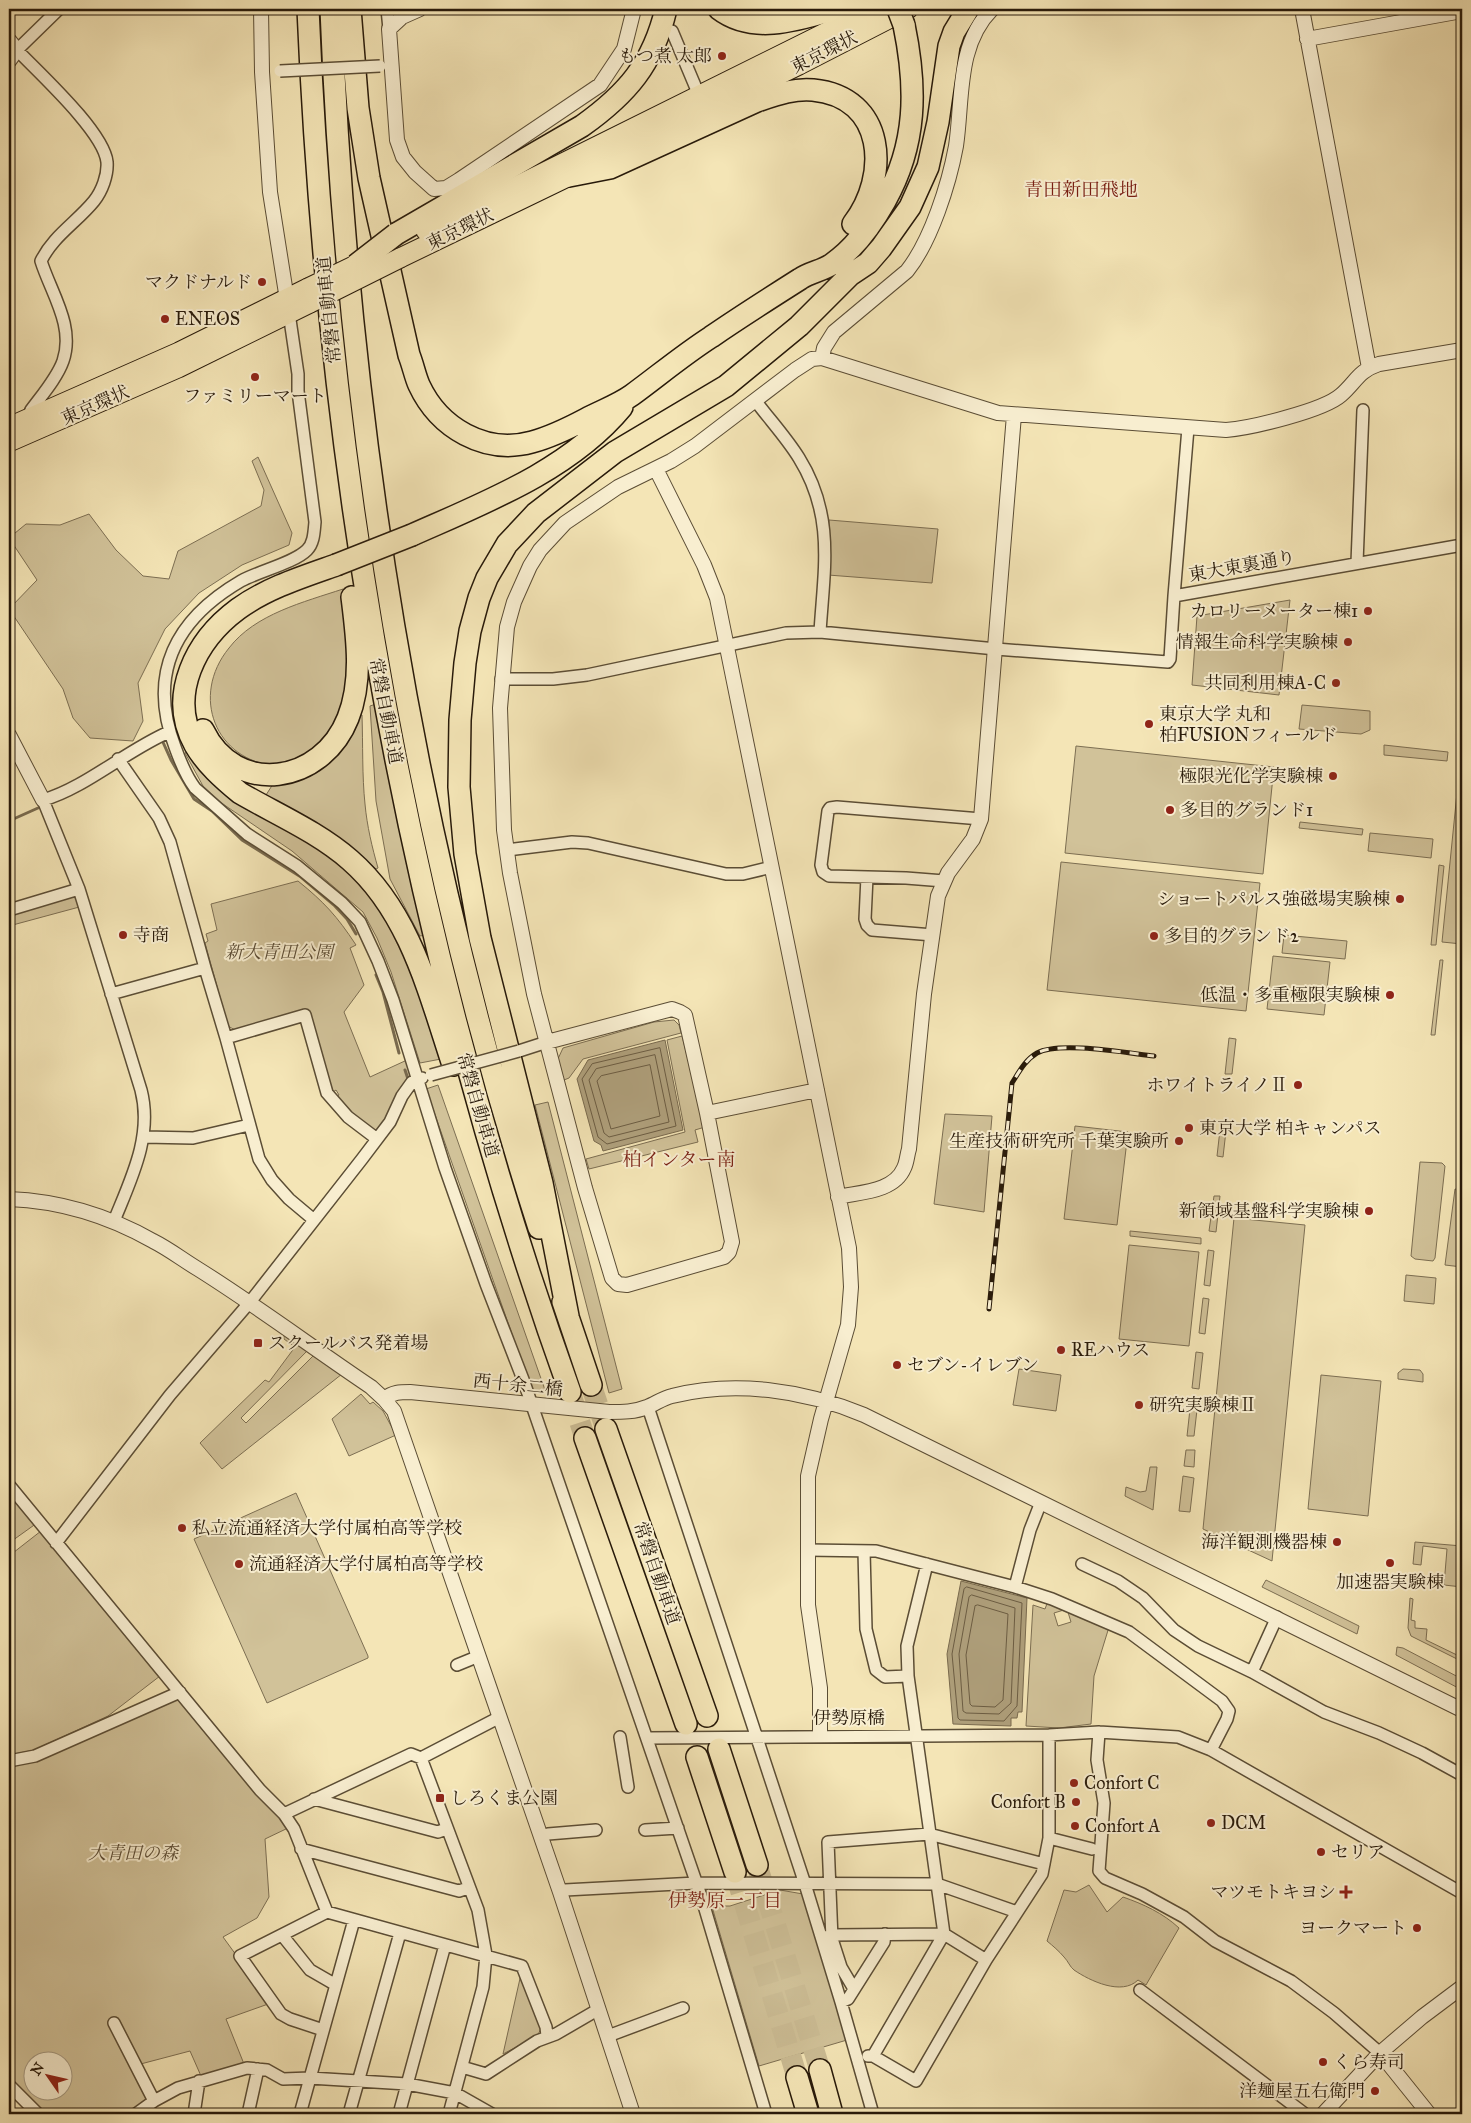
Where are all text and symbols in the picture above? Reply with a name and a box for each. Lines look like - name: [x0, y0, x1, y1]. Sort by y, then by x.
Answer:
- street label: 東京環状: [787, 26, 861, 78]
- place label: もつ煮 太郎: [618, 45, 712, 67]
- marker: もつ煮 太郎: [716, 50, 728, 62]
- district label: 青田新田飛地: [1024, 178, 1138, 201]
- street label: 東京環状: [423, 203, 497, 255]
- street label: 常磐自動車道: [312, 255, 346, 365]
- place label: マクドナルド: [145, 271, 252, 293]
- marker: マクドナルド: [256, 276, 268, 288]
- place label: ENEOS: [175, 308, 240, 330]
- marker: ENEOS: [159, 313, 171, 325]
- marker: ファミリーマート: [249, 371, 261, 383]
- street label: 東京環状: [58, 380, 132, 430]
- place label: ファミリーマート: [183, 385, 327, 407]
- street label: 東大東裏通り: [1187, 546, 1297, 586]
- place label: カロリーメーター棟1: [1190, 600, 1358, 622]
- marker: カロリーメーター棟1: [1362, 605, 1374, 617]
- place label: 情報生命科学実験棟: [1176, 631, 1338, 653]
- marker: 情報生命科学実験棟: [1342, 636, 1354, 648]
- street label: 常磐自動車道: [365, 656, 407, 766]
- place label: 共同利用棟A-C: [1204, 672, 1326, 694]
- marker: 共同利用棟A-C: [1330, 677, 1342, 689]
- place label: 東京大学 丸和 柏FUSIONフィールド: [1159, 703, 1338, 746]
- marker: 東京大学 丸和 柏FUSIONフィールド: [1143, 718, 1155, 730]
- place label: 極限光化学実験棟: [1179, 765, 1323, 787]
- marker: 極限光化学実験棟: [1327, 770, 1339, 782]
- place label: 多目的グランド1: [1180, 799, 1313, 821]
- marker: 多目的グランド1: [1164, 804, 1176, 816]
- place label: ショートパルス強磁場実験棟: [1157, 888, 1390, 910]
- marker: ショートパルス強磁場実験棟: [1394, 893, 1406, 905]
- place label: 寺商: [133, 924, 169, 946]
- place label: 多目的グランド2: [1164, 925, 1299, 947]
- marker: 寺商: [117, 929, 129, 941]
- marker: 多目的グランド2: [1148, 930, 1160, 942]
- park label: 新大青田公園: [225, 941, 336, 963]
- place label: 低温・多重極限実験棟: [1200, 984, 1380, 1006]
- marker: 低温・多重極限実験棟: [1384, 989, 1396, 1001]
- street label: 常磐自動車道: [453, 1050, 503, 1160]
- place label: ホワイトライノⅡ: [1146, 1074, 1288, 1096]
- marker: ホワイトライノⅡ: [1292, 1079, 1304, 1091]
- place label: 東京大学 柏キャンパス: [1199, 1117, 1382, 1139]
- marker: 東京大学 柏キャンパス: [1183, 1122, 1195, 1134]
- place label: 生産技術研究所 千葉実験所: [949, 1130, 1169, 1152]
- marker: 生産技術研究所 千葉実験所: [1173, 1135, 1185, 1147]
- district label: 柏インター南: [622, 1148, 736, 1171]
- place label: 新領域基盤科学実験棟: [1179, 1200, 1359, 1222]
- marker: 新領域基盤科学実験棟: [1363, 1205, 1375, 1217]
- place label: スクールバス発着場: [268, 1332, 428, 1354]
- marker: スクールバス発着場: [252, 1337, 264, 1349]
- place label: REハウス: [1071, 1339, 1150, 1361]
- marker: REハウス: [1055, 1344, 1067, 1356]
- place label: セブン-イレブン: [907, 1354, 1039, 1376]
- marker: セブン-イレブン: [891, 1359, 903, 1371]
- street label: 西十余二橋: [472, 1369, 564, 1401]
- place label: 研究実験棟Ⅱ: [1149, 1394, 1257, 1416]
- marker: 研究実験棟Ⅱ: [1133, 1399, 1145, 1411]
- place label: 私立流通経済大学付属柏高等学校: [192, 1517, 462, 1539]
- street label: 常磐自動車道: [629, 1518, 685, 1628]
- marker: 私立流通経済大学付属柏高等学校: [176, 1522, 188, 1534]
- place label: 海洋観測機器棟: [1201, 1531, 1327, 1553]
- marker: 海洋観測機器棟: [1331, 1536, 1343, 1548]
- place label: 流通経済大学付属柏高等学校: [249, 1553, 483, 1575]
- marker: 加速器実験棟: [1384, 1557, 1396, 1569]
- marker: 流通経済大学付属柏高等学校: [233, 1558, 245, 1570]
- place label: 加速器実験棟: [1336, 1571, 1444, 1593]
- street label: 伊勢原橋: [813, 1707, 885, 1729]
- place label: Confort C: [1084, 1772, 1160, 1794]
- marker: Confort C: [1068, 1777, 1080, 1789]
- place label: しろくま公園: [450, 1787, 558, 1809]
- place label: Confort B: [991, 1791, 1066, 1813]
- marker: しろくま公園: [434, 1792, 446, 1804]
- marker: Confort B: [1070, 1796, 1082, 1808]
- place label: DCM: [1221, 1812, 1266, 1834]
- place label: Confort A: [1085, 1815, 1160, 1837]
- marker: DCM: [1205, 1817, 1217, 1829]
- marker: Confort A: [1069, 1820, 1081, 1832]
- place label: セリア: [1331, 1841, 1385, 1863]
- park label: 大青田の森: [88, 1842, 180, 1864]
- marker: セリア: [1315, 1846, 1327, 1858]
- place label: マツモトキヨシ: [1211, 1881, 1336, 1903]
- marker: マツモトキヨシ: [1340, 1886, 1352, 1898]
- district label: 伊勢原一丁目: [668, 1889, 782, 1912]
- place label: ヨークマート: [1299, 1917, 1407, 1939]
- marker: ヨークマート: [1411, 1922, 1423, 1934]
- north arrow: [22, 2050, 72, 2100]
- place label: くら寿司: [1333, 2051, 1405, 2073]
- marker: くら寿司: [1317, 2056, 1329, 2068]
- text: N: [27, 2059, 48, 2079]
- place label: 洋麺屋五右衛門: [1239, 2080, 1365, 2102]
- marker: 洋麺屋五右衛門: [1369, 2085, 1381, 2097]

